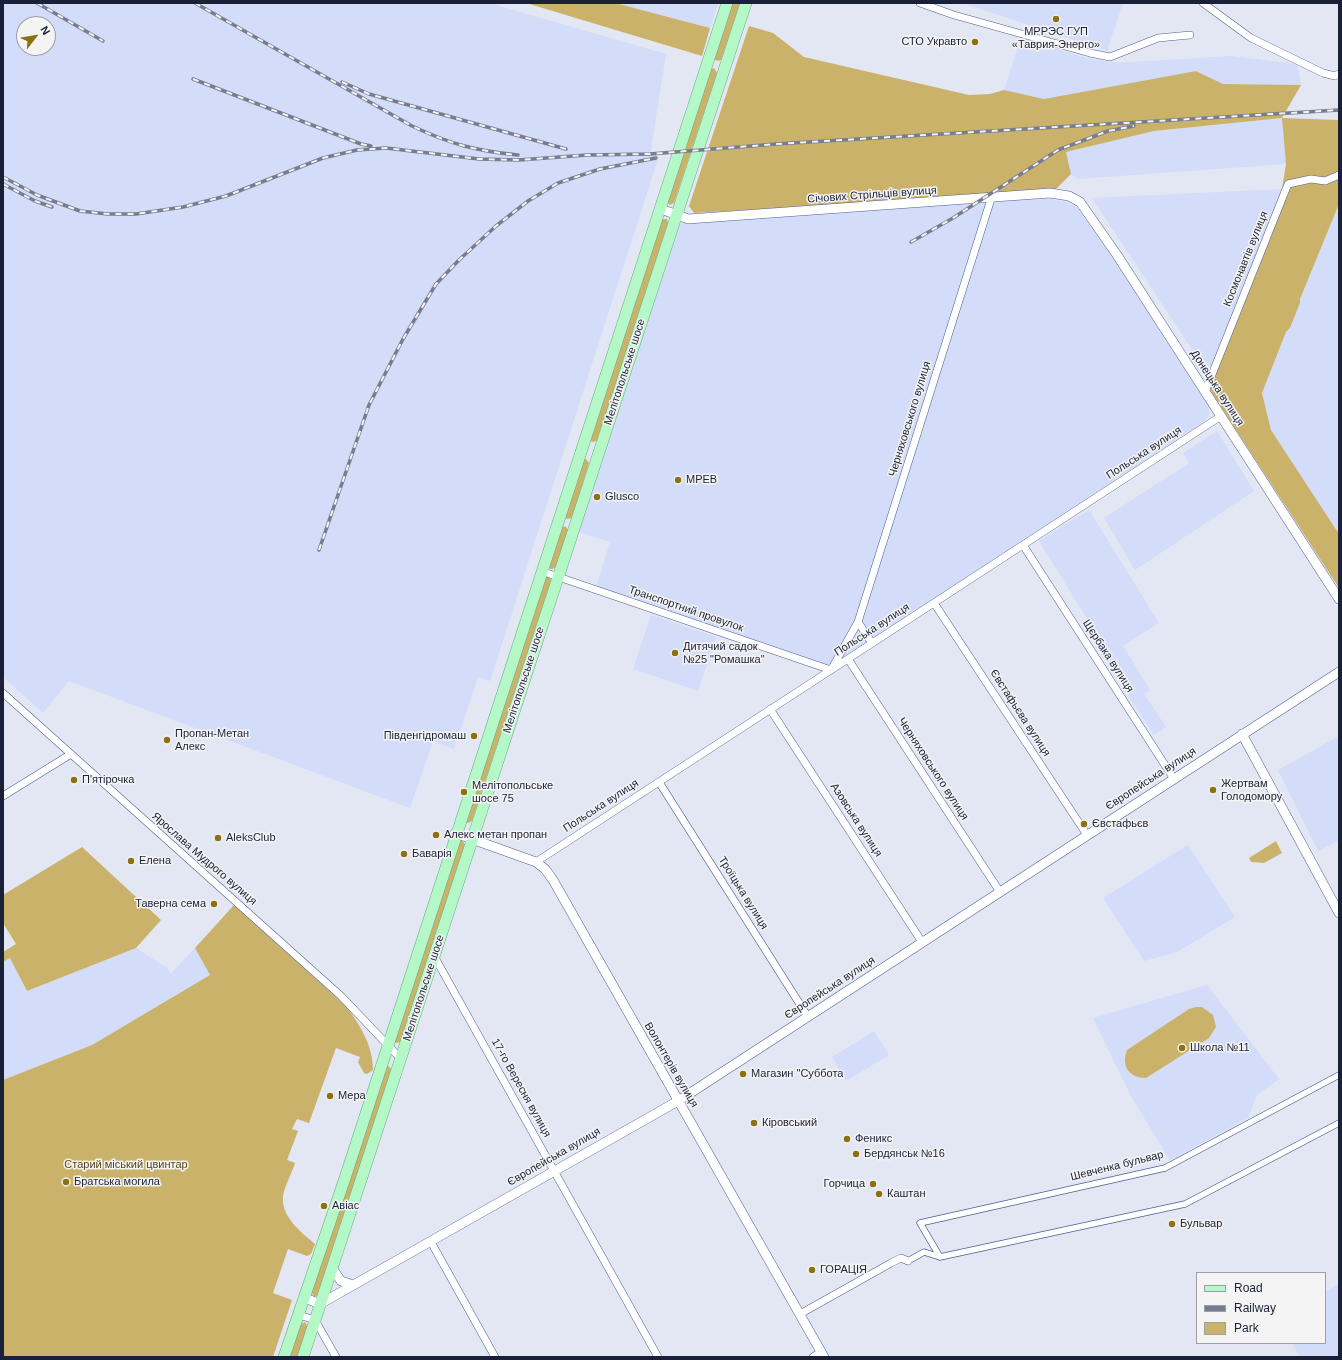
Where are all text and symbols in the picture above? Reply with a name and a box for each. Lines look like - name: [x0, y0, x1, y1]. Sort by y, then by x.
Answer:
- marker: МРРЭС ГУП «Таврия-Энерго»: [1051, 14, 1061, 24]
- north arrow: [16, 16, 56, 56]
- text: N: [38, 24, 53, 37]
- place label: МРРЭС ГУП «Таврия-Энерго»: [1012, 25, 1100, 51]
- place label: СТО Укравто: [901, 35, 967, 49]
- marker: СТО Укравто: [970, 37, 980, 47]
- street label: Січових Стрільців вулиця: [807, 184, 937, 206]
- street label: Космонавтів вулиця: [1221, 209, 1271, 309]
- street label: Мелітопольське шосе: [602, 317, 648, 427]
- street label: Донецька вулиця: [1188, 348, 1246, 428]
- street label: Черняховського вулиця: [886, 360, 934, 478]
- street label: Польська вулиця: [1104, 424, 1184, 482]
- place label: МРЕВ: [686, 473, 717, 487]
- marker: МРЕВ: [673, 475, 683, 485]
- place label: Glusco: [605, 490, 639, 504]
- marker: Glusco: [592, 492, 602, 502]
- street label: Транспортний провулок: [627, 583, 745, 635]
- street label: Польська вулиця: [832, 601, 912, 659]
- street label: Щєрбака вулиця: [1080, 617, 1136, 695]
- street label: Мелітопольське шосе: [501, 625, 547, 735]
- place label: Дитячий садок №25 "Ромашка": [683, 640, 765, 666]
- marker: Дитячий садок №25 "Ромашка": [670, 648, 680, 658]
- street label: Євстафьєва вулиця: [987, 667, 1053, 759]
- street label: Черняховського вулиця: [895, 715, 971, 823]
- place label: Пропан-Метан Алекс: [175, 727, 249, 753]
- place label: Південгідромаш: [384, 729, 466, 743]
- marker: Південгідромаш: [469, 731, 479, 741]
- marker: Пропан-Метан Алекс: [162, 735, 172, 745]
- street label: Європейська вулиця: [1103, 745, 1199, 813]
- place label: П'ятірочка: [82, 773, 134, 787]
- marker: П'ятірочка: [69, 775, 79, 785]
- street label: Польська вулиця: [561, 777, 641, 835]
- place label: Жертвам Голодомору: [1221, 777, 1282, 803]
- place label: Мелітопольське шосе 75: [472, 779, 553, 805]
- street label: Азовська вулиця: [827, 781, 885, 859]
- marker: Жертвам Голодомору: [1208, 785, 1218, 795]
- marker: Мелітопольське шосе 75: [459, 787, 469, 797]
- street label: Ярослава Мудрого вулиця: [149, 810, 259, 908]
- place label: Євстафьєв: [1092, 817, 1148, 831]
- marker: Євстафьєв: [1079, 819, 1089, 829]
- place label: Алекс метан пропан: [444, 828, 547, 842]
- marker: Алекс метан пропан: [431, 830, 441, 840]
- place label: AleksClub: [226, 831, 276, 845]
- marker: AleksClub: [213, 833, 223, 843]
- place label: Баварія: [412, 847, 452, 861]
- marker: Баварія: [399, 849, 409, 859]
- place label: Елена: [139, 854, 171, 868]
- street label: Троїцька вулиця: [715, 854, 771, 932]
- marker: Елена: [126, 856, 136, 866]
- place label: Таверна сема: [135, 897, 206, 911]
- marker: Таверна сема: [209, 899, 219, 909]
- street label: Мелітопольське шосе: [401, 933, 447, 1043]
- street label: Європейська вулиця: [782, 954, 878, 1022]
- street label: Волонтерів вулиця: [641, 1020, 701, 1110]
- street label: 17-го Вересня вулиця: [488, 1036, 554, 1140]
- place label: Школа №11: [1190, 1041, 1250, 1055]
- marker: Школа №11: [1177, 1043, 1187, 1053]
- place label: Магазин "Суббота: [751, 1067, 843, 1081]
- marker: Магазин "Суббота: [738, 1069, 748, 1079]
- place label: Мера: [338, 1089, 366, 1103]
- marker: Мера: [325, 1091, 335, 1101]
- place label: Кіровський: [762, 1116, 817, 1130]
- marker: Кіровський: [749, 1118, 759, 1128]
- street label: Європейська вулиця: [505, 1125, 603, 1189]
- place label: Феникс: [855, 1132, 892, 1146]
- marker: Феникс: [842, 1134, 852, 1144]
- place label: Бердянськ №16: [864, 1147, 945, 1161]
- street label: Шевченка бульвар: [1069, 1148, 1165, 1184]
- marker: Бердянськ №16: [851, 1149, 861, 1159]
- park label: Старий міський цвинтар: [64, 1158, 188, 1172]
- place label: Братська могила: [74, 1175, 160, 1189]
- marker: Братська могила: [61, 1177, 71, 1187]
- place label: Горчица: [823, 1177, 865, 1191]
- marker: Горчица: [868, 1179, 878, 1189]
- place label: Каштан: [887, 1187, 925, 1201]
- marker: Каштан: [874, 1189, 884, 1199]
- place label: Авіас: [332, 1199, 359, 1213]
- marker: Авіас: [319, 1201, 329, 1211]
- place label: Бульвар: [1180, 1217, 1222, 1231]
- marker: Бульвар: [1167, 1219, 1177, 1229]
- place label: ГОРАЦІЯ: [820, 1263, 867, 1277]
- marker: ГОРАЦІЯ: [807, 1265, 817, 1275]
- legend: [1196, 1272, 1326, 1344]
- text: Road: [1234, 1281, 1263, 1295]
- text: Railway: [1234, 1301, 1276, 1315]
- text: Park: [1234, 1321, 1259, 1335]

